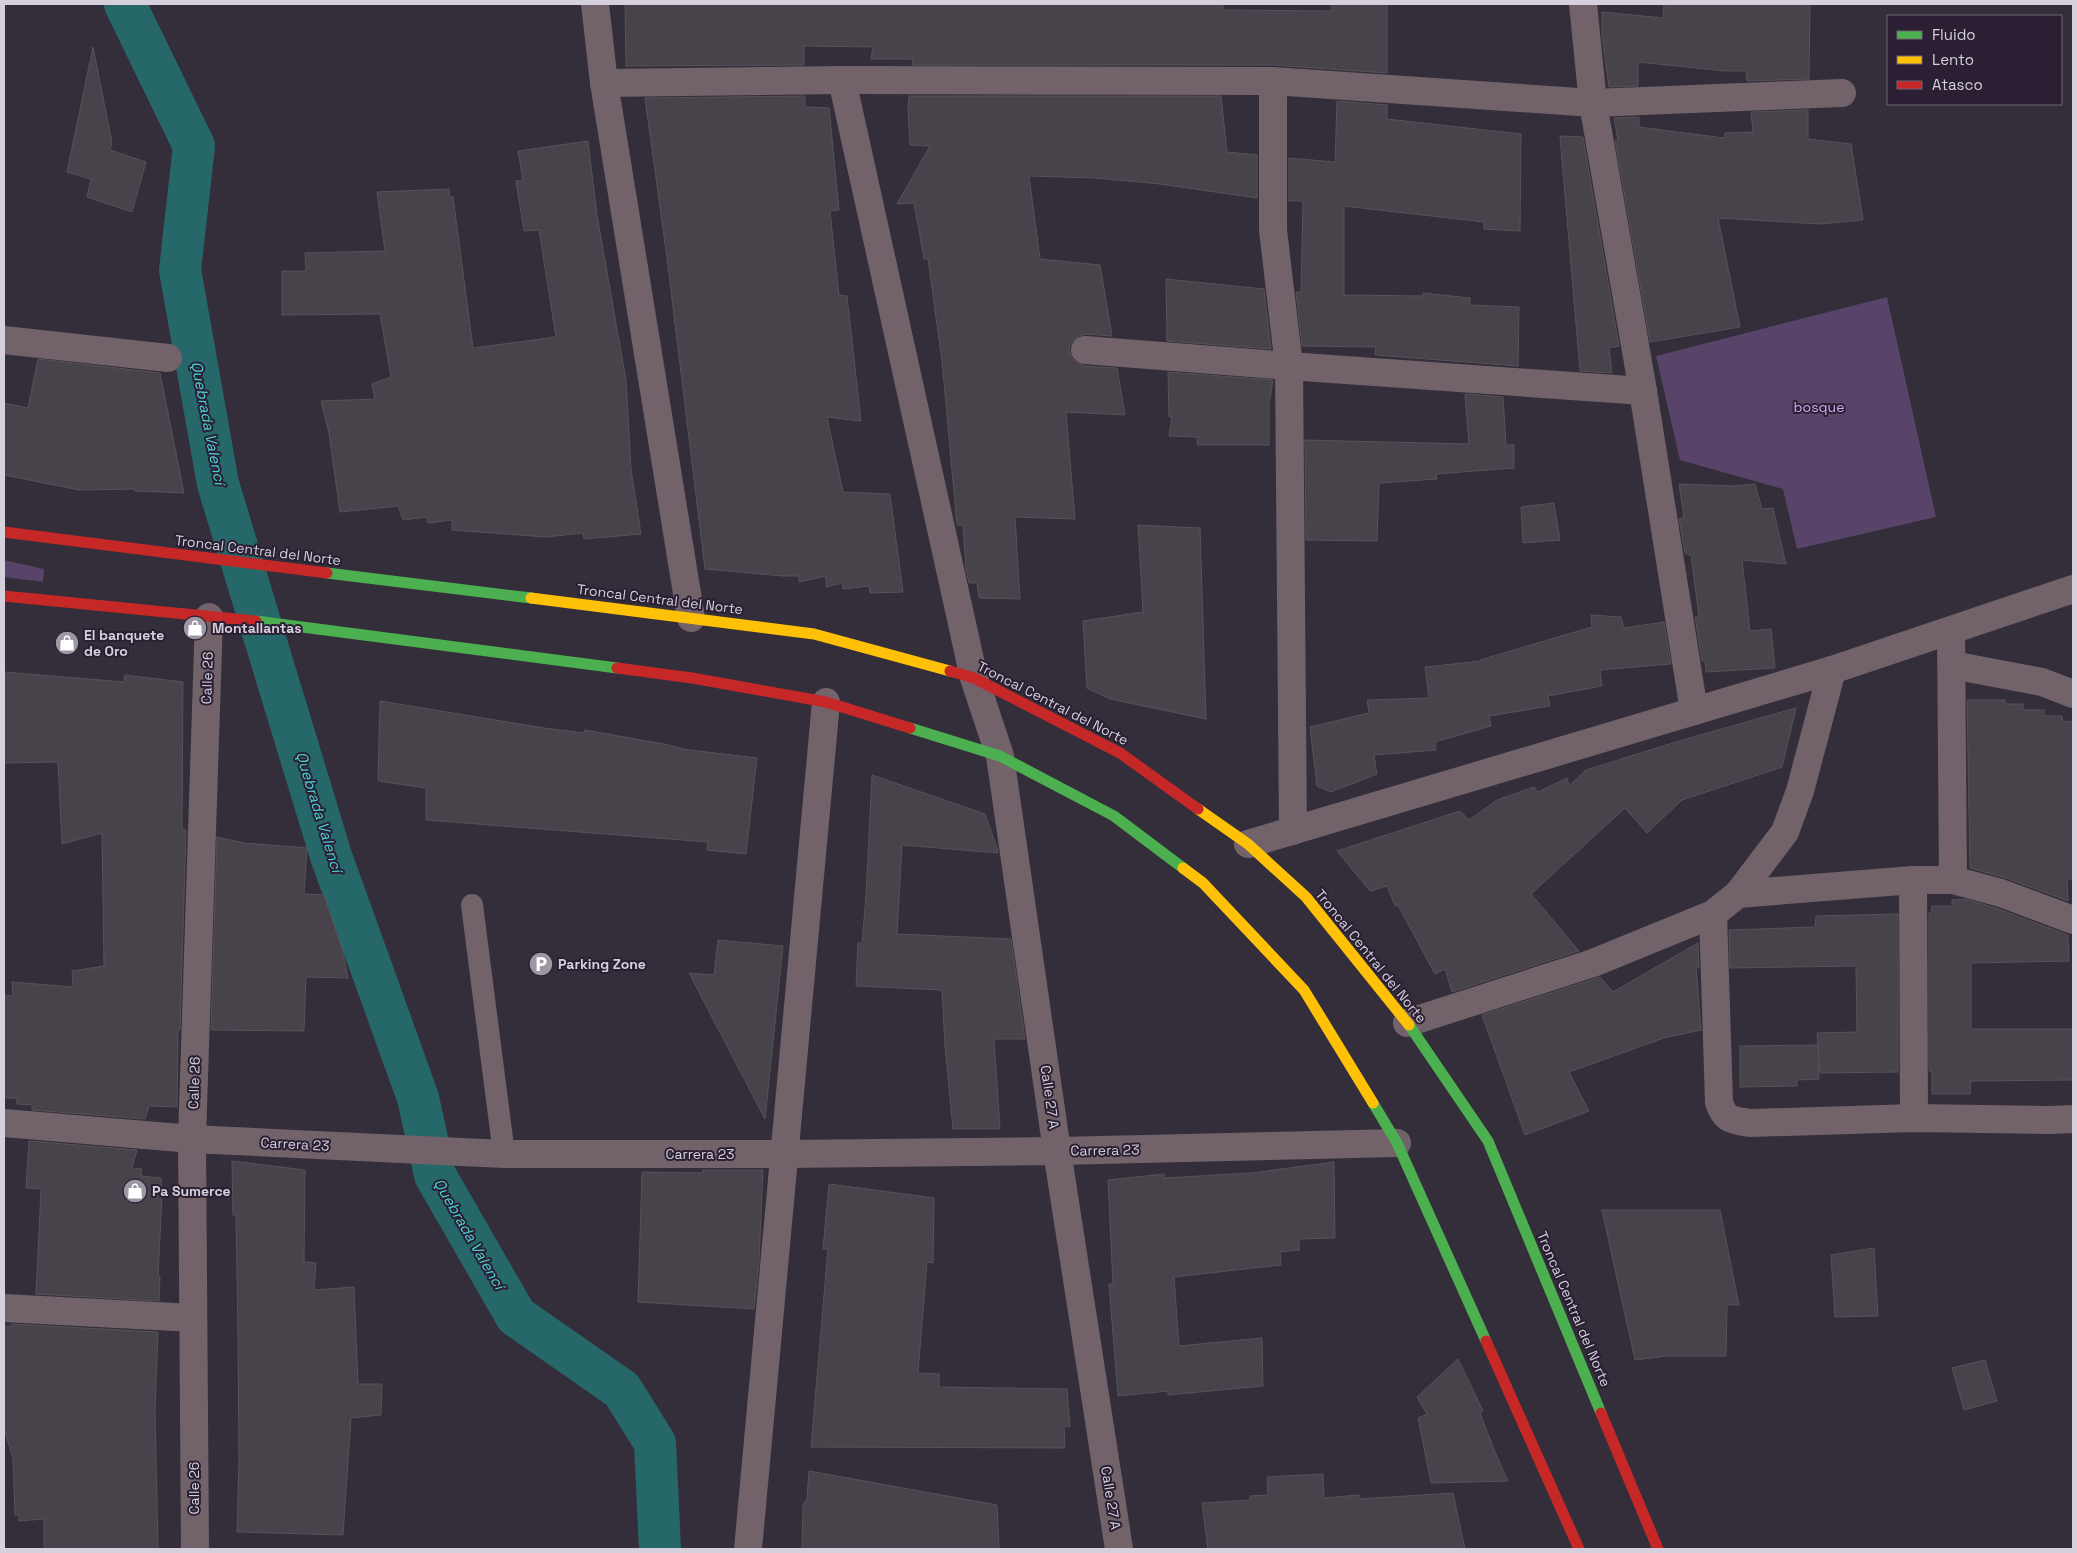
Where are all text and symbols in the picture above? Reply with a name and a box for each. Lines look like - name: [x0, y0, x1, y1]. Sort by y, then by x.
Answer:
- legend: [1887, 15, 2062, 105]
- text: Fluido: [1932, 25, 1976, 44]
- text: Lento: [1932, 50, 1974, 69]
- text: Atasco: [1932, 75, 1983, 94]
- water label: Quebrada Valencí: [187, 360, 230, 489]
- park label: bosque: [1794, 398, 1844, 416]
- street label: Troncal Central del Norte: [174, 531, 342, 569]
- street label: Troncal Central del Norte: [576, 580, 744, 618]
- shop icon: Montallantas: [182, 615, 208, 641]
- place label: Montallantas: [212, 619, 302, 637]
- place label: El banquete de Oro: [84, 626, 164, 660]
- shop icon: El banquete de Oro: [54, 630, 80, 656]
- street label: Calle 26: [197, 651, 217, 705]
- street label: Troncal Central del Norte: [974, 657, 1132, 749]
- water label: Quebrada Valencí: [292, 749, 348, 878]
- street label: Troncal Central del Norte: [1311, 885, 1431, 1027]
- parking icon: Parking Zone: [528, 951, 554, 977]
- place label: Parking Zone: [558, 955, 646, 973]
- street label: Calle 26: [184, 1056, 204, 1110]
- street label: Calle 27 A: [1037, 1064, 1063, 1130]
- street label: Carrera 23: [260, 1133, 330, 1155]
- street label: Carrera 23: [1070, 1140, 1140, 1160]
- street label: Carrera 23: [665, 1145, 735, 1163]
- water label: Quebrada Valencí: [430, 1175, 511, 1296]
- shop icon: Pa Sumerce: [122, 1178, 148, 1204]
- place label: Pa Sumerce: [152, 1182, 231, 1200]
- street label: Troncal Central del Norte: [1533, 1229, 1615, 1389]
- street label: Calle 26: [185, 1462, 203, 1514]
- street label: Calle 27 A: [1097, 1465, 1125, 1531]

